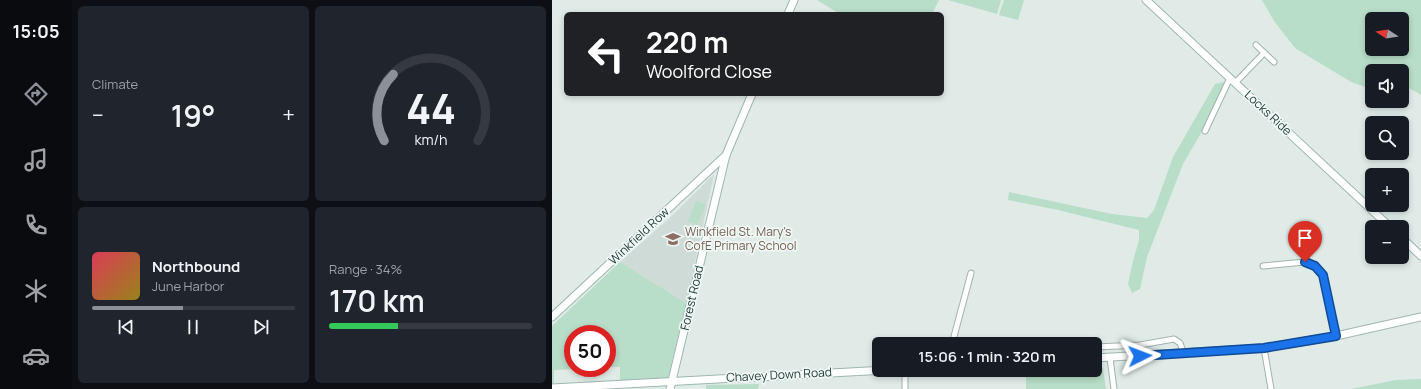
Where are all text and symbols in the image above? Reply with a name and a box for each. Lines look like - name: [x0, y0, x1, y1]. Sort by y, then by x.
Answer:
- north arrow: [1365, 12, 1409, 56]
- map controls: [1365, 12, 1409, 264]
- text: 15:05: [13, 19, 60, 43]
- text: 220 m: [646, 23, 729, 61]
- icon: left: [580, 28, 632, 80]
- text: Woolford Close: [646, 59, 772, 83]
- button: sound: [1365, 64, 1409, 108]
- text: Climate: [92, 75, 138, 93]
- icon: directions: [22, 80, 50, 108]
- text: 44: [405, 80, 456, 136]
- street label: Locks Ride: [1241, 86, 1296, 139]
- text: 19°: [171, 95, 216, 136]
- text: −: [92, 100, 104, 130]
- text: +: [282, 100, 295, 130]
- button: search: [1365, 116, 1409, 160]
- text: km/h: [414, 130, 447, 149]
- icon: music: [22, 146, 50, 174]
- button: +: [1365, 168, 1409, 212]
- street label: Winkfield Row: [605, 203, 673, 268]
- icon: phone: [22, 211, 50, 239]
- button: −: [1365, 220, 1409, 264]
- pin: [1288, 221, 1322, 262]
- place label: Winkfield St. Mary's CofE Primary School: [685, 223, 797, 254]
- icon: arrive: [1294, 227, 1316, 249]
- school or university icon: Winkfield St. Mary's CofE Primary School: [664, 230, 682, 248]
- text: Northbound: [152, 256, 240, 277]
- text: Range · 34%: [329, 260, 402, 278]
- street label: Forest Road: [676, 264, 707, 332]
- icon: climate: [22, 277, 50, 305]
- text: June Harbor: [152, 277, 225, 295]
- text: 170 km: [329, 280, 425, 321]
- icon: previous: [115, 316, 137, 338]
- icon: pause: [182, 316, 204, 338]
- icon: next: [250, 316, 272, 338]
- speed limit sign: 50: [564, 325, 616, 377]
- position arrow: [1119, 335, 1161, 377]
- icon: car: [22, 342, 50, 370]
- text: 15:06 · 1 min · 320 m: [918, 346, 1056, 367]
- street label: Chavey Down Road: [726, 363, 832, 386]

